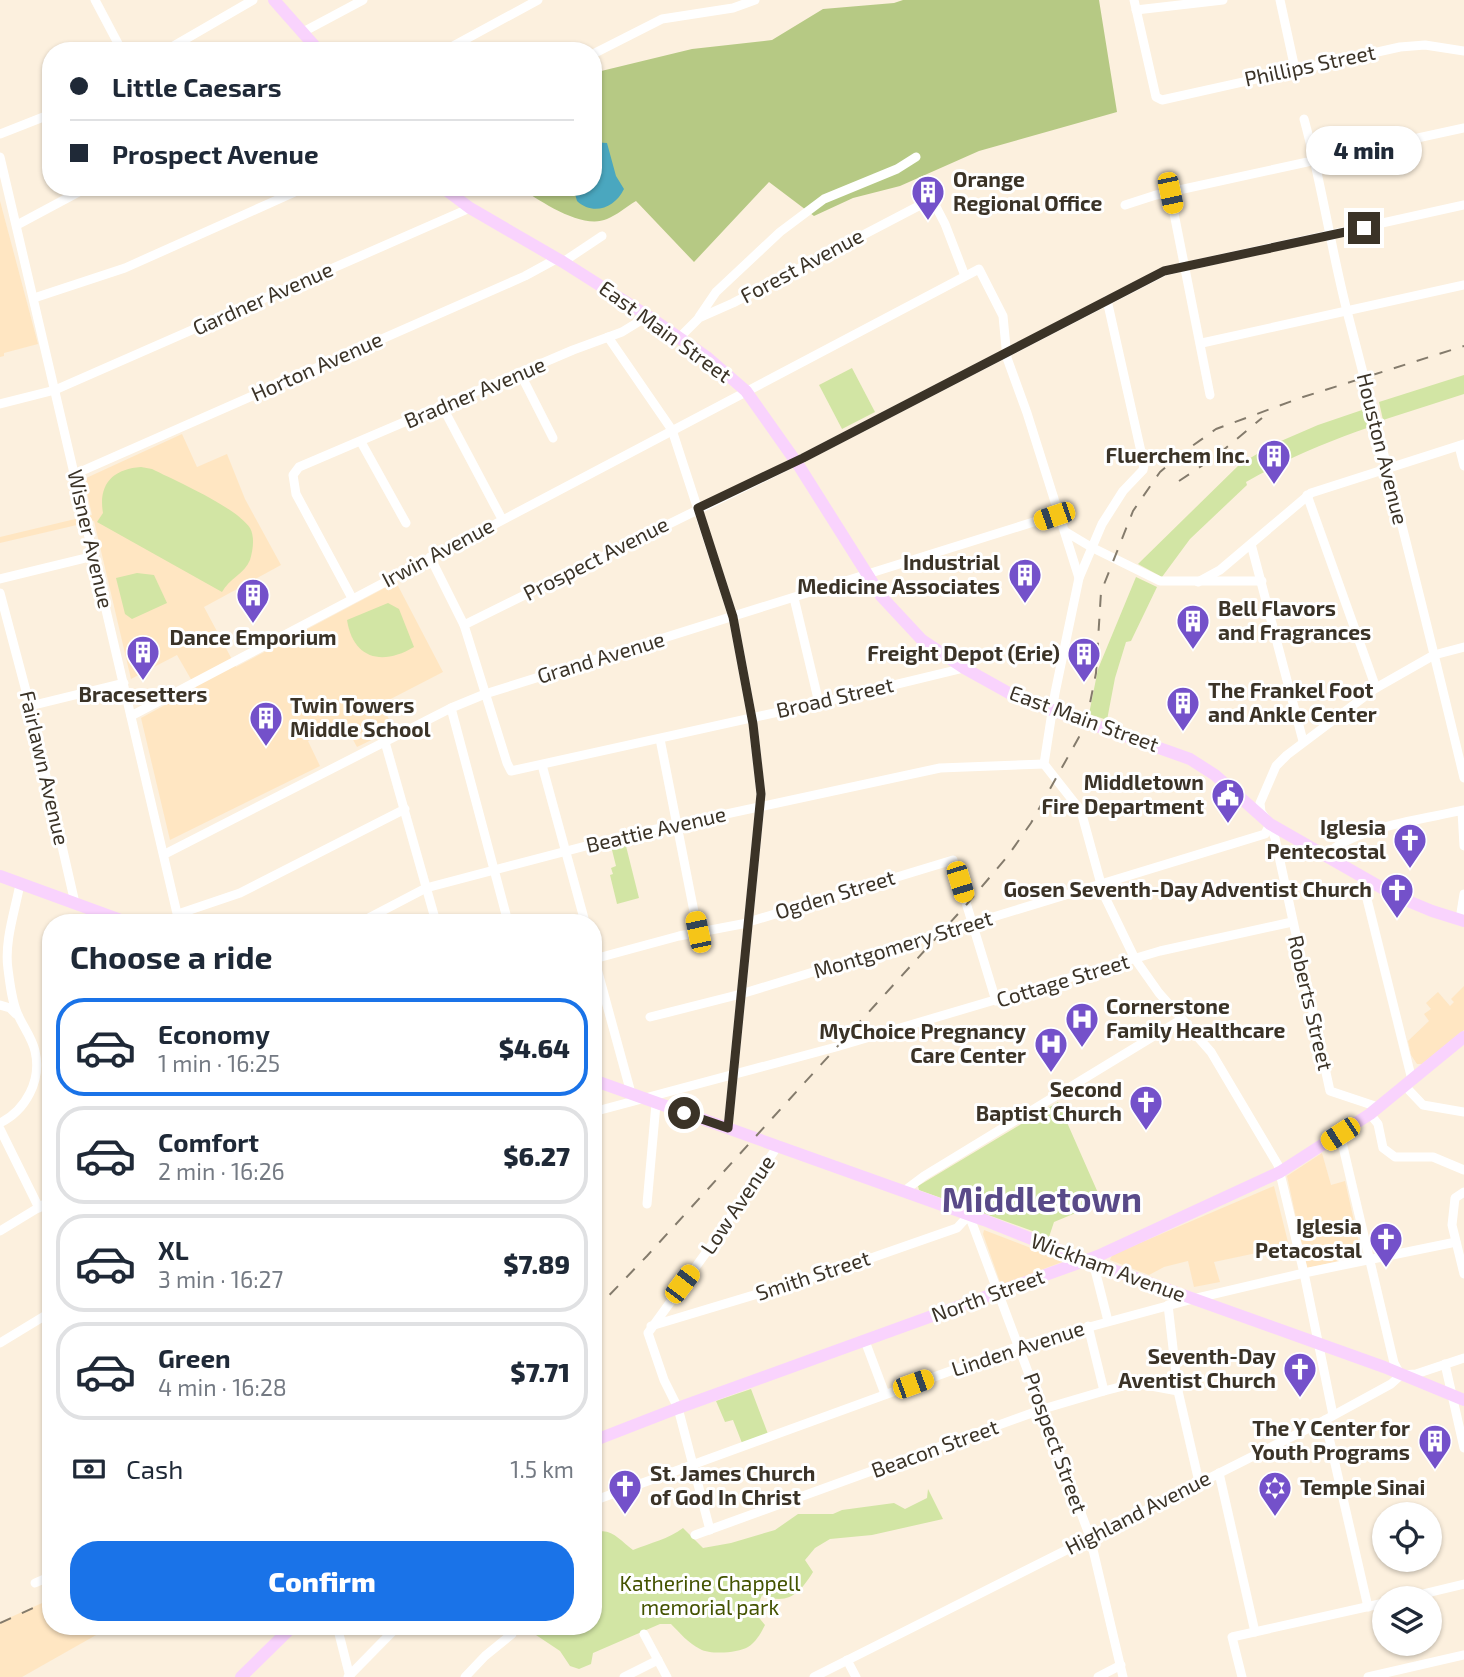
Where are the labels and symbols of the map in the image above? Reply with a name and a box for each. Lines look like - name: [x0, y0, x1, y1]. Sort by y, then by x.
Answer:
- street label: Phillips Street: [1242, 38, 1378, 91]
- callout: 4 min: [1306, 126, 1422, 176]
- place label: Orange Regional Office: [953, 166, 1103, 215]
- car: [1156, 170, 1185, 216]
- building icon: Orange Regional Office: [909, 173, 947, 222]
- route end: [1348, 212, 1380, 244]
- street label: Forest Avenue: [736, 222, 867, 308]
- street label: Gardner Avenue: [188, 256, 336, 340]
- street label: East Main Street: [595, 275, 737, 387]
- street label: Horton Avenue: [247, 326, 386, 406]
- street label: Bradner Avenue: [400, 351, 549, 433]
- street label: Houston Avenue: [1353, 370, 1414, 527]
- building icon: Fluerchem Inc.: [1255, 437, 1293, 486]
- place label: Fluerchem Inc.: [1106, 442, 1250, 467]
- street label: Wisner Avenue: [63, 467, 120, 611]
- car: [1031, 499, 1078, 533]
- street label: Prospect Avenue: [519, 510, 672, 605]
- street label: Irwin Avenue: [377, 512, 498, 592]
- place label: Industrial Medicine Associates: [797, 549, 1000, 598]
- building icon: Industrial Medicine Associates: [1006, 556, 1044, 605]
- building icon: Dance Emporium: [234, 576, 272, 625]
- place label: Bell Flavors and Fragrances: [1218, 595, 1371, 644]
- building icon: Bell Flavors and Fragrances: [1174, 602, 1212, 651]
- place label: Dance Emporium: [169, 624, 337, 649]
- street label: Grand Avenue: [534, 625, 667, 688]
- building icon: Bracesetters: [124, 633, 162, 682]
- building icon: Freight Depot (Erie): [1065, 635, 1103, 684]
- place label: Freight Depot (Erie): [867, 640, 1060, 665]
- street label: Broad Street: [774, 671, 896, 722]
- place label: The Frankel Foot and Ankle Center: [1208, 677, 1377, 726]
- street label: East Main Street: [1006, 679, 1163, 756]
- place label: Bracesetters: [79, 681, 207, 706]
- building icon: The Frankel Foot and Ankle Center: [1164, 684, 1202, 733]
- street label: Fairlawn Avenue: [16, 688, 75, 847]
- place label: Twin Towers Middle School: [290, 692, 431, 741]
- building icon: Twin Towers Middle School: [247, 699, 285, 748]
- place label: Middletown Fire Department: [1041, 769, 1204, 818]
- public building icon: Middletown Fire Department: [1209, 776, 1247, 825]
- street label: Beattie Avenue: [583, 800, 728, 857]
- place label: Iglesia Pentecostal: [1267, 814, 1386, 863]
- church icon: Iglesia Pentecostal: [1391, 821, 1429, 870]
- car: [944, 859, 977, 905]
- street label: Ogden Street: [772, 863, 898, 924]
- church icon: Gosen Seventh-Day Adventist Church: [1378, 871, 1416, 920]
- place label: Gosen Seventh-Day Adventist Church: [1003, 876, 1372, 902]
- street label: Montgomery Street: [810, 904, 995, 983]
- car: [684, 909, 713, 955]
- street label: Roberts Street: [1284, 933, 1339, 1073]
- street label: Cottage Street: [993, 948, 1132, 1012]
- place label: Cornerstone Family Healthcare: [1106, 993, 1285, 1043]
- hospital icon: Cornerstone Family Healthcare: [1063, 1000, 1101, 1049]
- place label: MyChoice Pregnancy Care Center: [819, 1018, 1026, 1067]
- hospital icon: MyChoice Pregnancy Care Center: [1032, 1025, 1070, 1074]
- place label: Second Baptist Church: [976, 1076, 1122, 1125]
- church icon: Second Baptist Church: [1127, 1083, 1165, 1132]
- route start: [668, 1097, 700, 1129]
- car: [1317, 1114, 1364, 1154]
- street label: Low Avenue: [695, 1150, 779, 1258]
- district label: Middletown: [942, 1177, 1142, 1219]
- place label: Iglesia Petacostal: [1255, 1213, 1362, 1262]
- church icon: Iglesia Petacostal: [1367, 1220, 1405, 1269]
- street label: Wickham Avenue: [1028, 1227, 1189, 1306]
- street label: Smith Street: [752, 1244, 873, 1305]
- car: [661, 1261, 704, 1307]
- street label: North Street: [928, 1263, 1047, 1327]
- street label: Linden Avenue: [948, 1314, 1087, 1381]
- place label: Seventh-Day Aventist Church: [1118, 1343, 1276, 1392]
- church icon: Seventh-Day Aventist Church: [1281, 1350, 1319, 1399]
- car: [890, 1367, 937, 1401]
- street label: Prospect Street: [1019, 1369, 1093, 1516]
- street label: Beacon Street: [868, 1413, 1001, 1482]
- place label: The Y Center for Youth Programs: [1251, 1415, 1410, 1464]
- building icon: The Y Center for Youth Programs: [1416, 1422, 1454, 1471]
- place label: St. James Church of God In Christ: [650, 1460, 815, 1509]
- street label: Highland Avenue: [1060, 1464, 1214, 1559]
- church icon: St. James Church of God In Christ: [606, 1467, 644, 1516]
- synagogue icon: Temple Sinai: [1256, 1469, 1294, 1518]
- place label: Temple Sinai: [1300, 1474, 1425, 1499]
- park label: Katherine Chappell memorial park: [619, 1570, 801, 1619]

